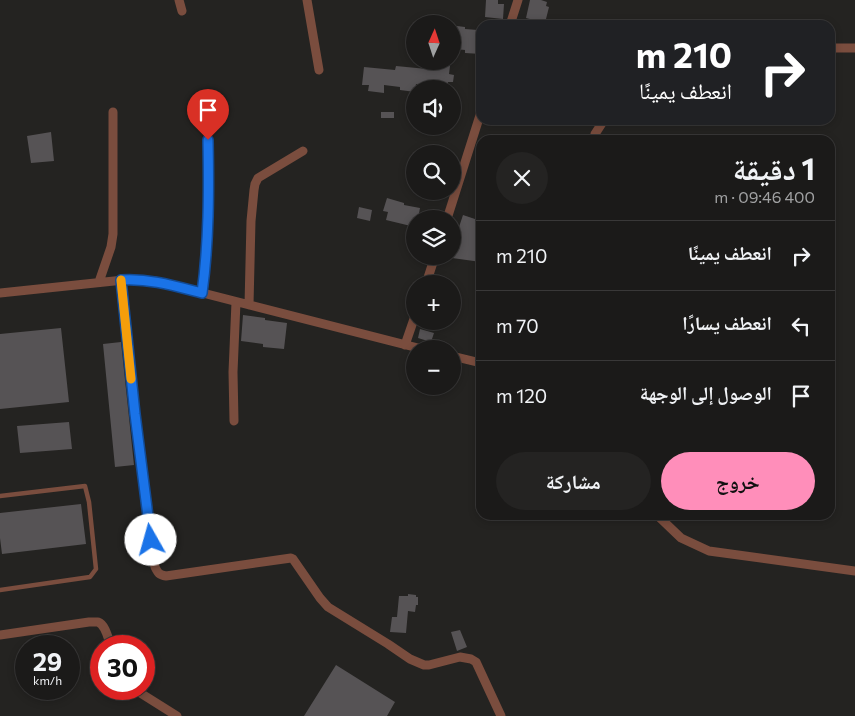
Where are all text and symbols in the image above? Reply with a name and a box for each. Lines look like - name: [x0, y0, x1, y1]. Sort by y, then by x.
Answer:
- north arrow: [406, 15, 461, 70]
- map controls: [406, 15, 461, 395]
- text: 210 m: [636, 32, 732, 75]
- icon: right: [750, 40, 815, 105]
- text: انعطف يمينًا: [639, 77, 732, 104]
- button: sound: [406, 80, 461, 135]
- pin: [187, 89, 229, 140]
- icon: arrive: [194, 96, 222, 124]
- button: search: [406, 145, 461, 200]
- text: 1 دقيقة: [733, 149, 815, 186]
- button: close: [496, 152, 548, 204]
- text: 400 m · 09:46: [714, 187, 815, 206]
- button: layers: [406, 210, 461, 265]
- text: انعطف يمينًا: [688, 241, 772, 264]
- icon: right: [787, 242, 815, 270]
- text: 210 m: [496, 244, 547, 267]
- button: +: [406, 275, 461, 330]
- text: انعطف يسارًا: [682, 311, 772, 334]
- icon: left: [787, 312, 815, 340]
- text: 70 m: [496, 314, 539, 337]
- button: −: [406, 340, 461, 395]
- text: الوصول إلى الوجهة: [640, 381, 772, 404]
- icon: arrive: [787, 382, 815, 410]
- text: 120 m: [496, 384, 547, 407]
- button: مشاركة: [496, 452, 651, 510]
- button: خروج: [661, 452, 815, 510]
- position arrow: [124, 513, 176, 565]
- speed limit sign: 30: [90, 635, 155, 700]
- text: 29: [33, 646, 62, 676]
- text: km/h: [33, 673, 62, 687]

